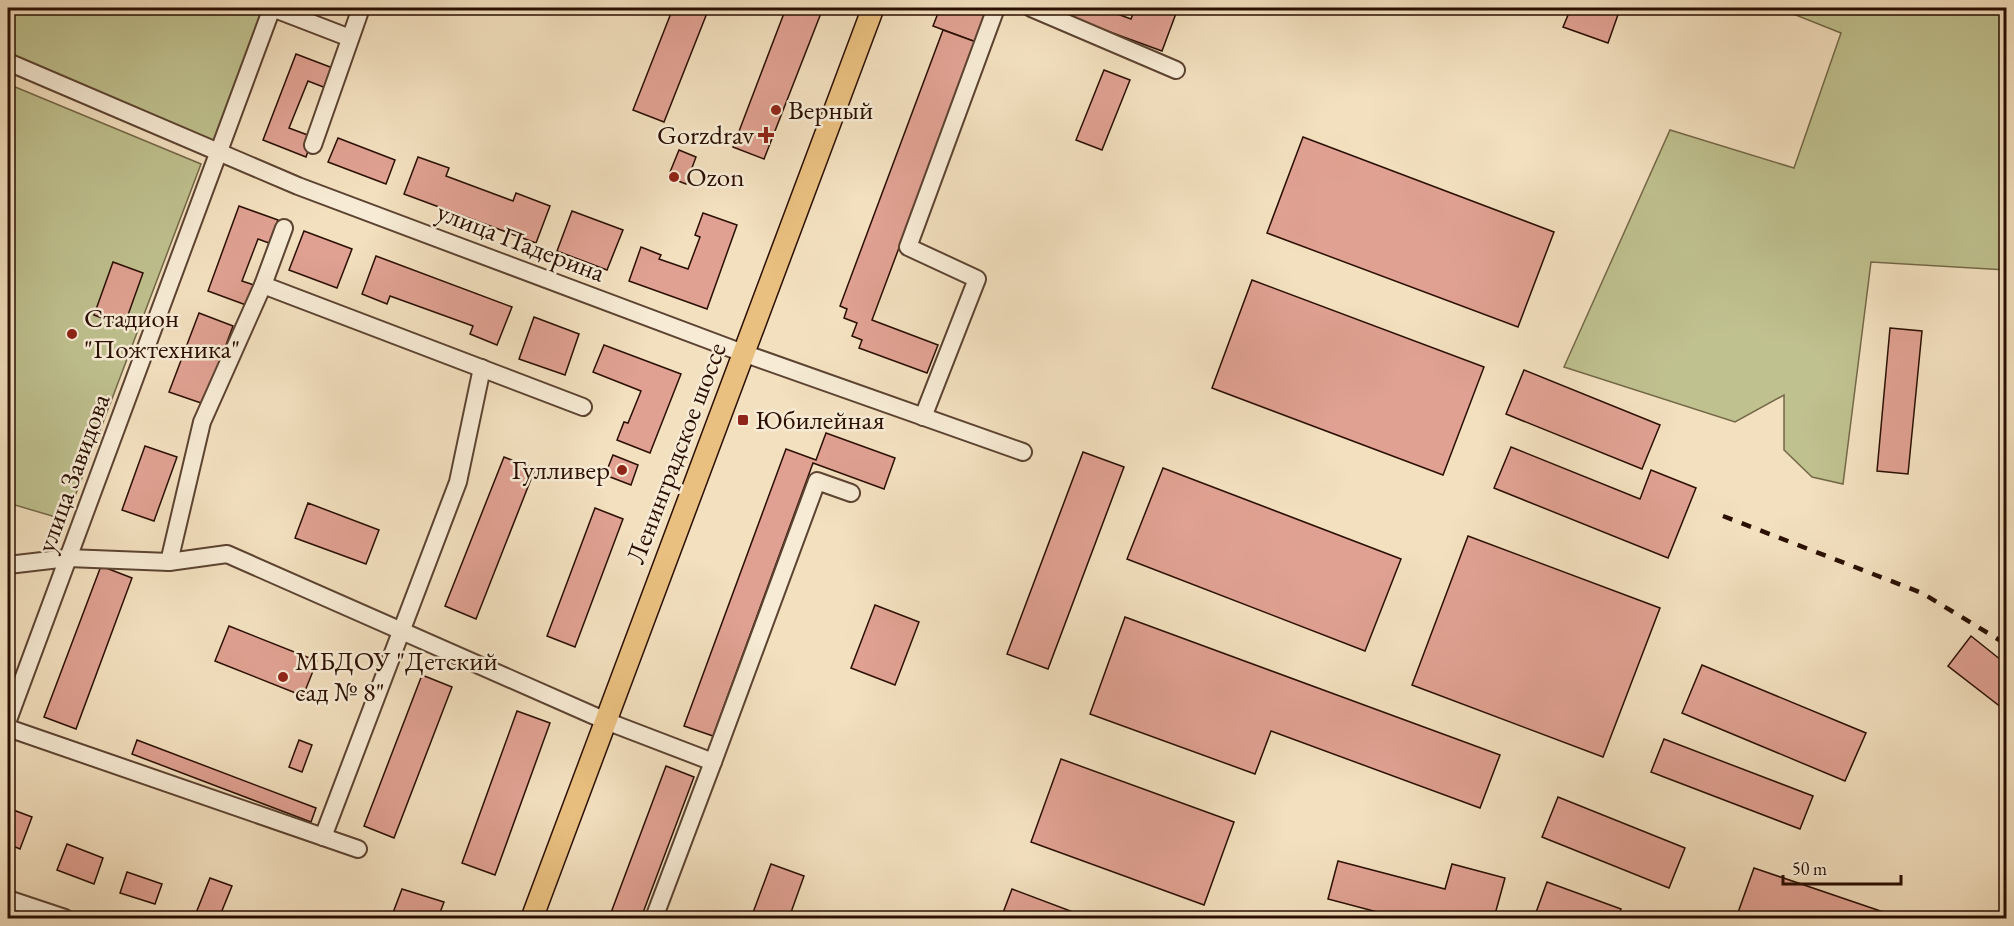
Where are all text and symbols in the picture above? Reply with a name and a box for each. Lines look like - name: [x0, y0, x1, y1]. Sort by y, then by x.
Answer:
- place label: Верный: [788, 92, 873, 127]
- marker: Верный: [769, 103, 783, 117]
- place label: Gorzdrav: [657, 117, 754, 152]
- marker: Gorzdrav: [759, 128, 773, 142]
- place label: Ozon: [686, 159, 744, 194]
- marker: Ozon: [667, 170, 681, 184]
- street label: улица Падерина: [432, 193, 611, 290]
- place label: Стадион "Пожтехника": [84, 300, 240, 366]
- marker: Стадион "Пожтехника": [65, 327, 79, 341]
- street label: Ленинградское шоссе: [617, 337, 734, 568]
- street label: улица Завидова: [28, 388, 118, 557]
- place label: Юбилейная: [755, 402, 884, 437]
- marker: Юбилейная: [736, 413, 750, 427]
- place label: Гулливер: [512, 452, 610, 487]
- marker: Гулливер: [615, 463, 629, 477]
- place label: МБДОУ "Детский сад № 8": [295, 643, 498, 709]
- marker: МБДОУ "Детский сад № 8": [276, 670, 290, 684]
- scale bar: [1783, 848, 1902, 886]
- text: 50 m: [1792, 857, 1827, 880]

